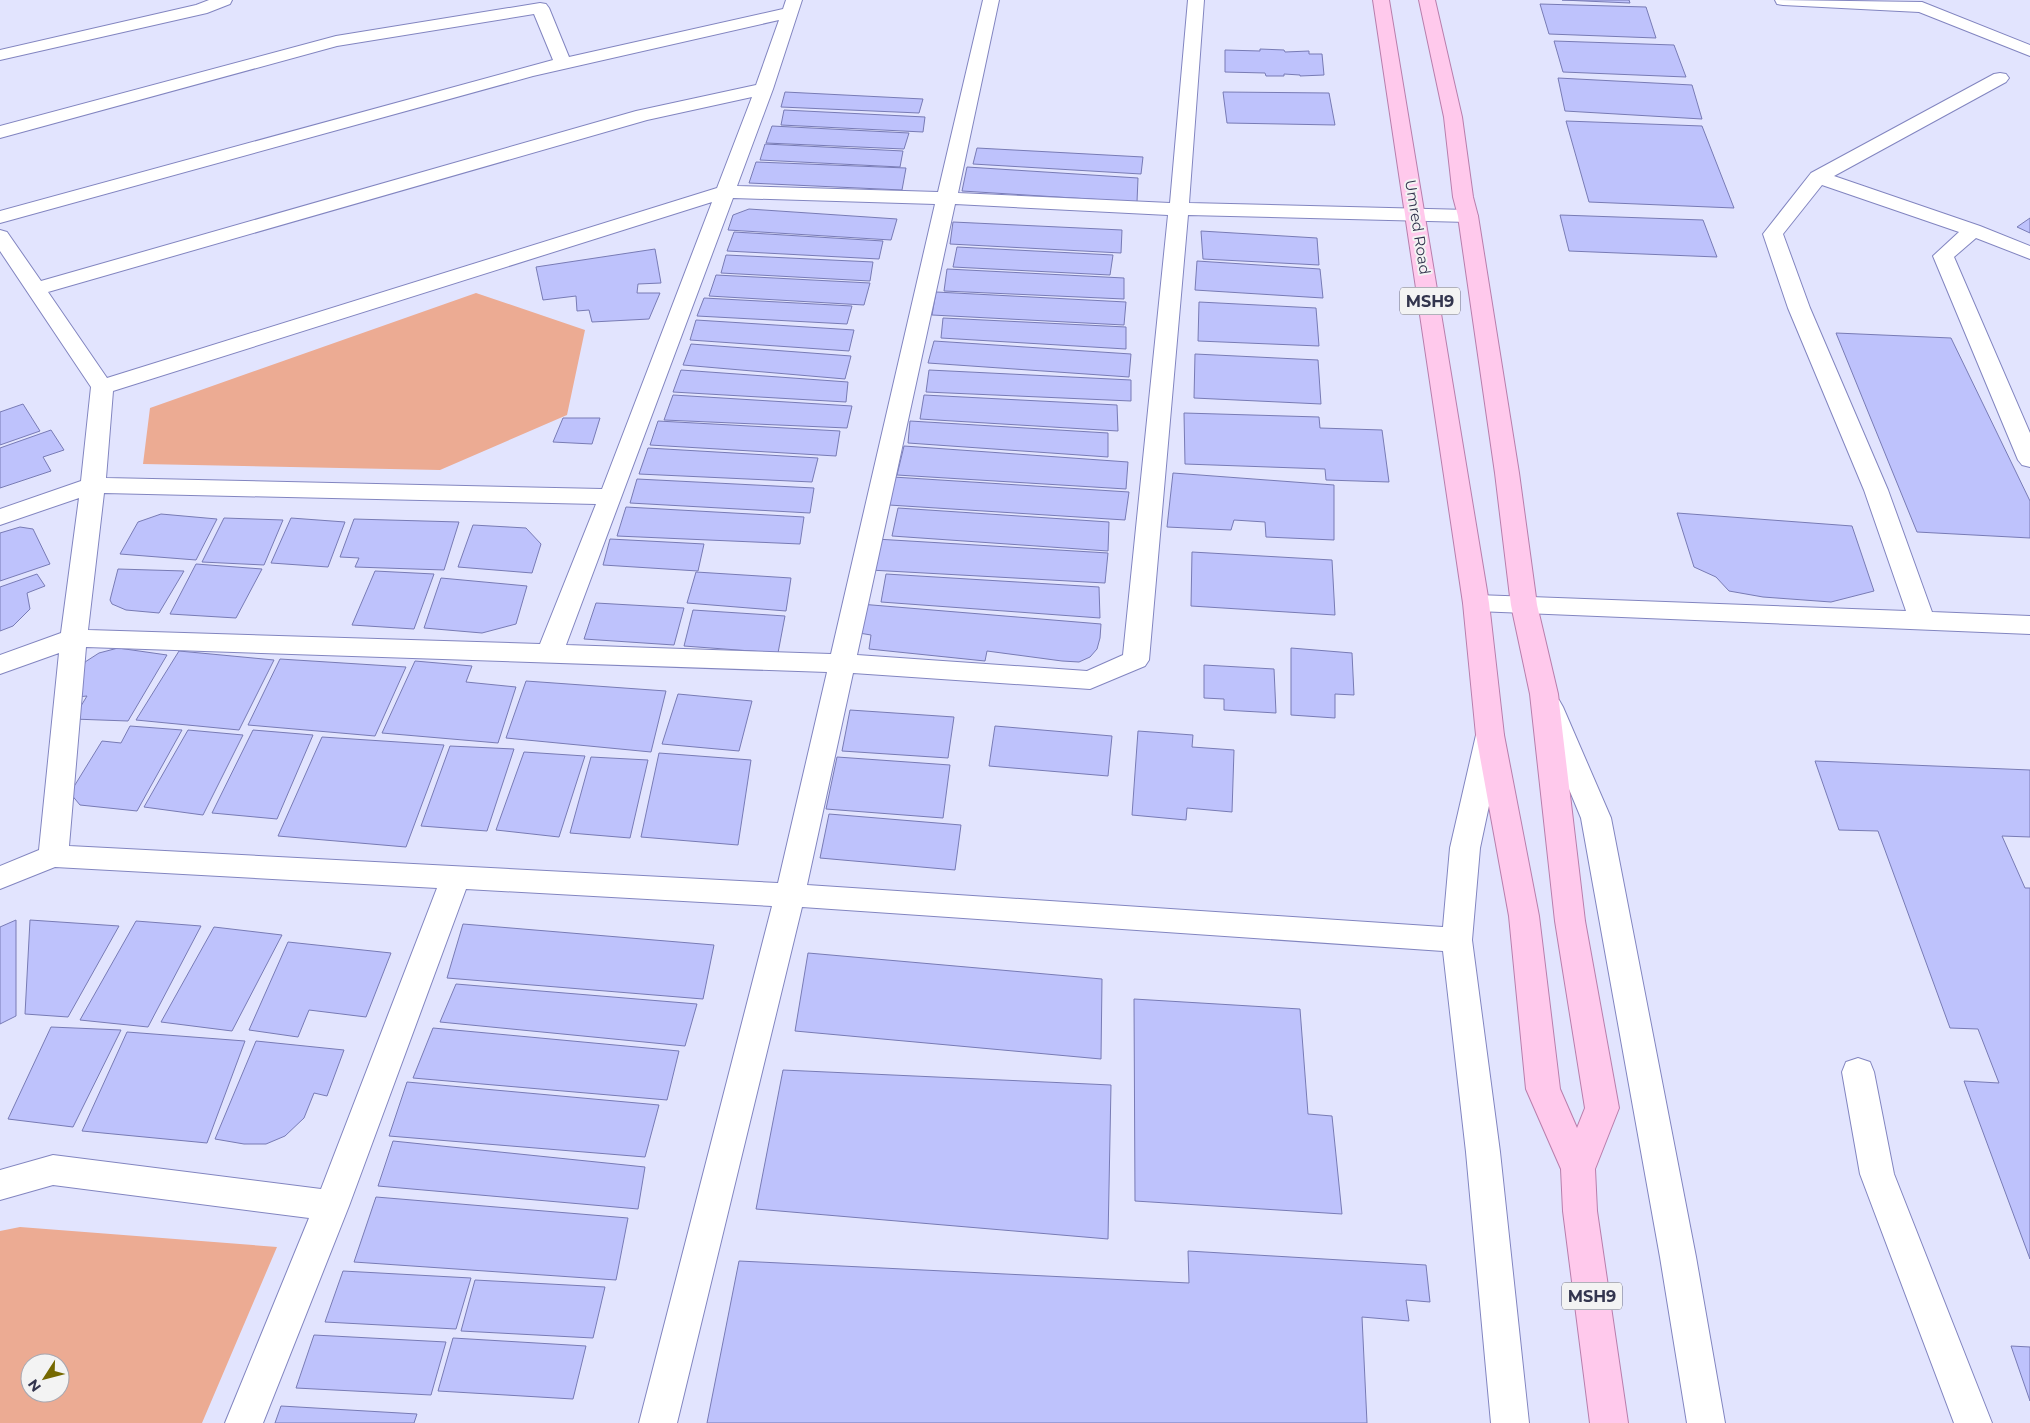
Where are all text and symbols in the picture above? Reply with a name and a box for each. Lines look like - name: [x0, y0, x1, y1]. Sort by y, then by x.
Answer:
- street label: Umred Road: [1401, 178, 1435, 276]
- road number: MSH9: [1400, 288, 1460, 314]
- road number: MSH9: [1562, 1282, 1622, 1310]
- north arrow: [20, 1353, 70, 1403]
- text: N: [24, 1376, 45, 1396]

